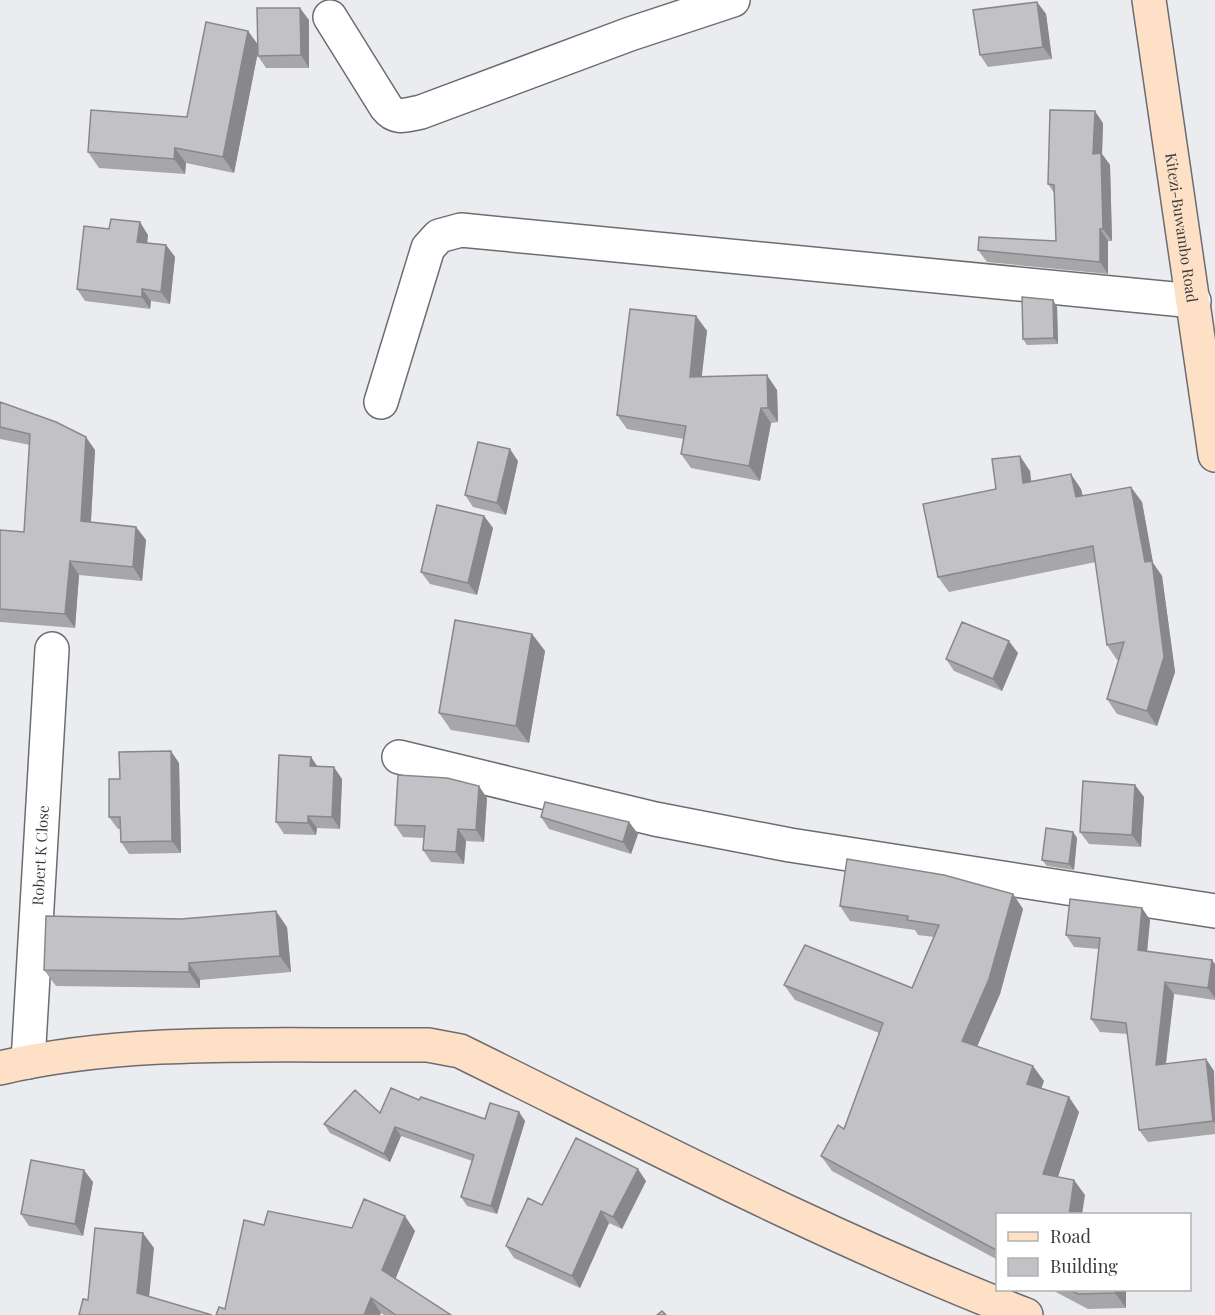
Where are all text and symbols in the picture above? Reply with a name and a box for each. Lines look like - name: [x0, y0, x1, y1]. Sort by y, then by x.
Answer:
- street label: Kitezi-Buwambo Road: [1161, 151, 1203, 304]
- street label: Robert K Close: [27, 805, 53, 906]
- legend: [996, 1213, 1191, 1291]
- text: Road: [1050, 1224, 1091, 1248]
- text: Building: [1050, 1254, 1118, 1278]

